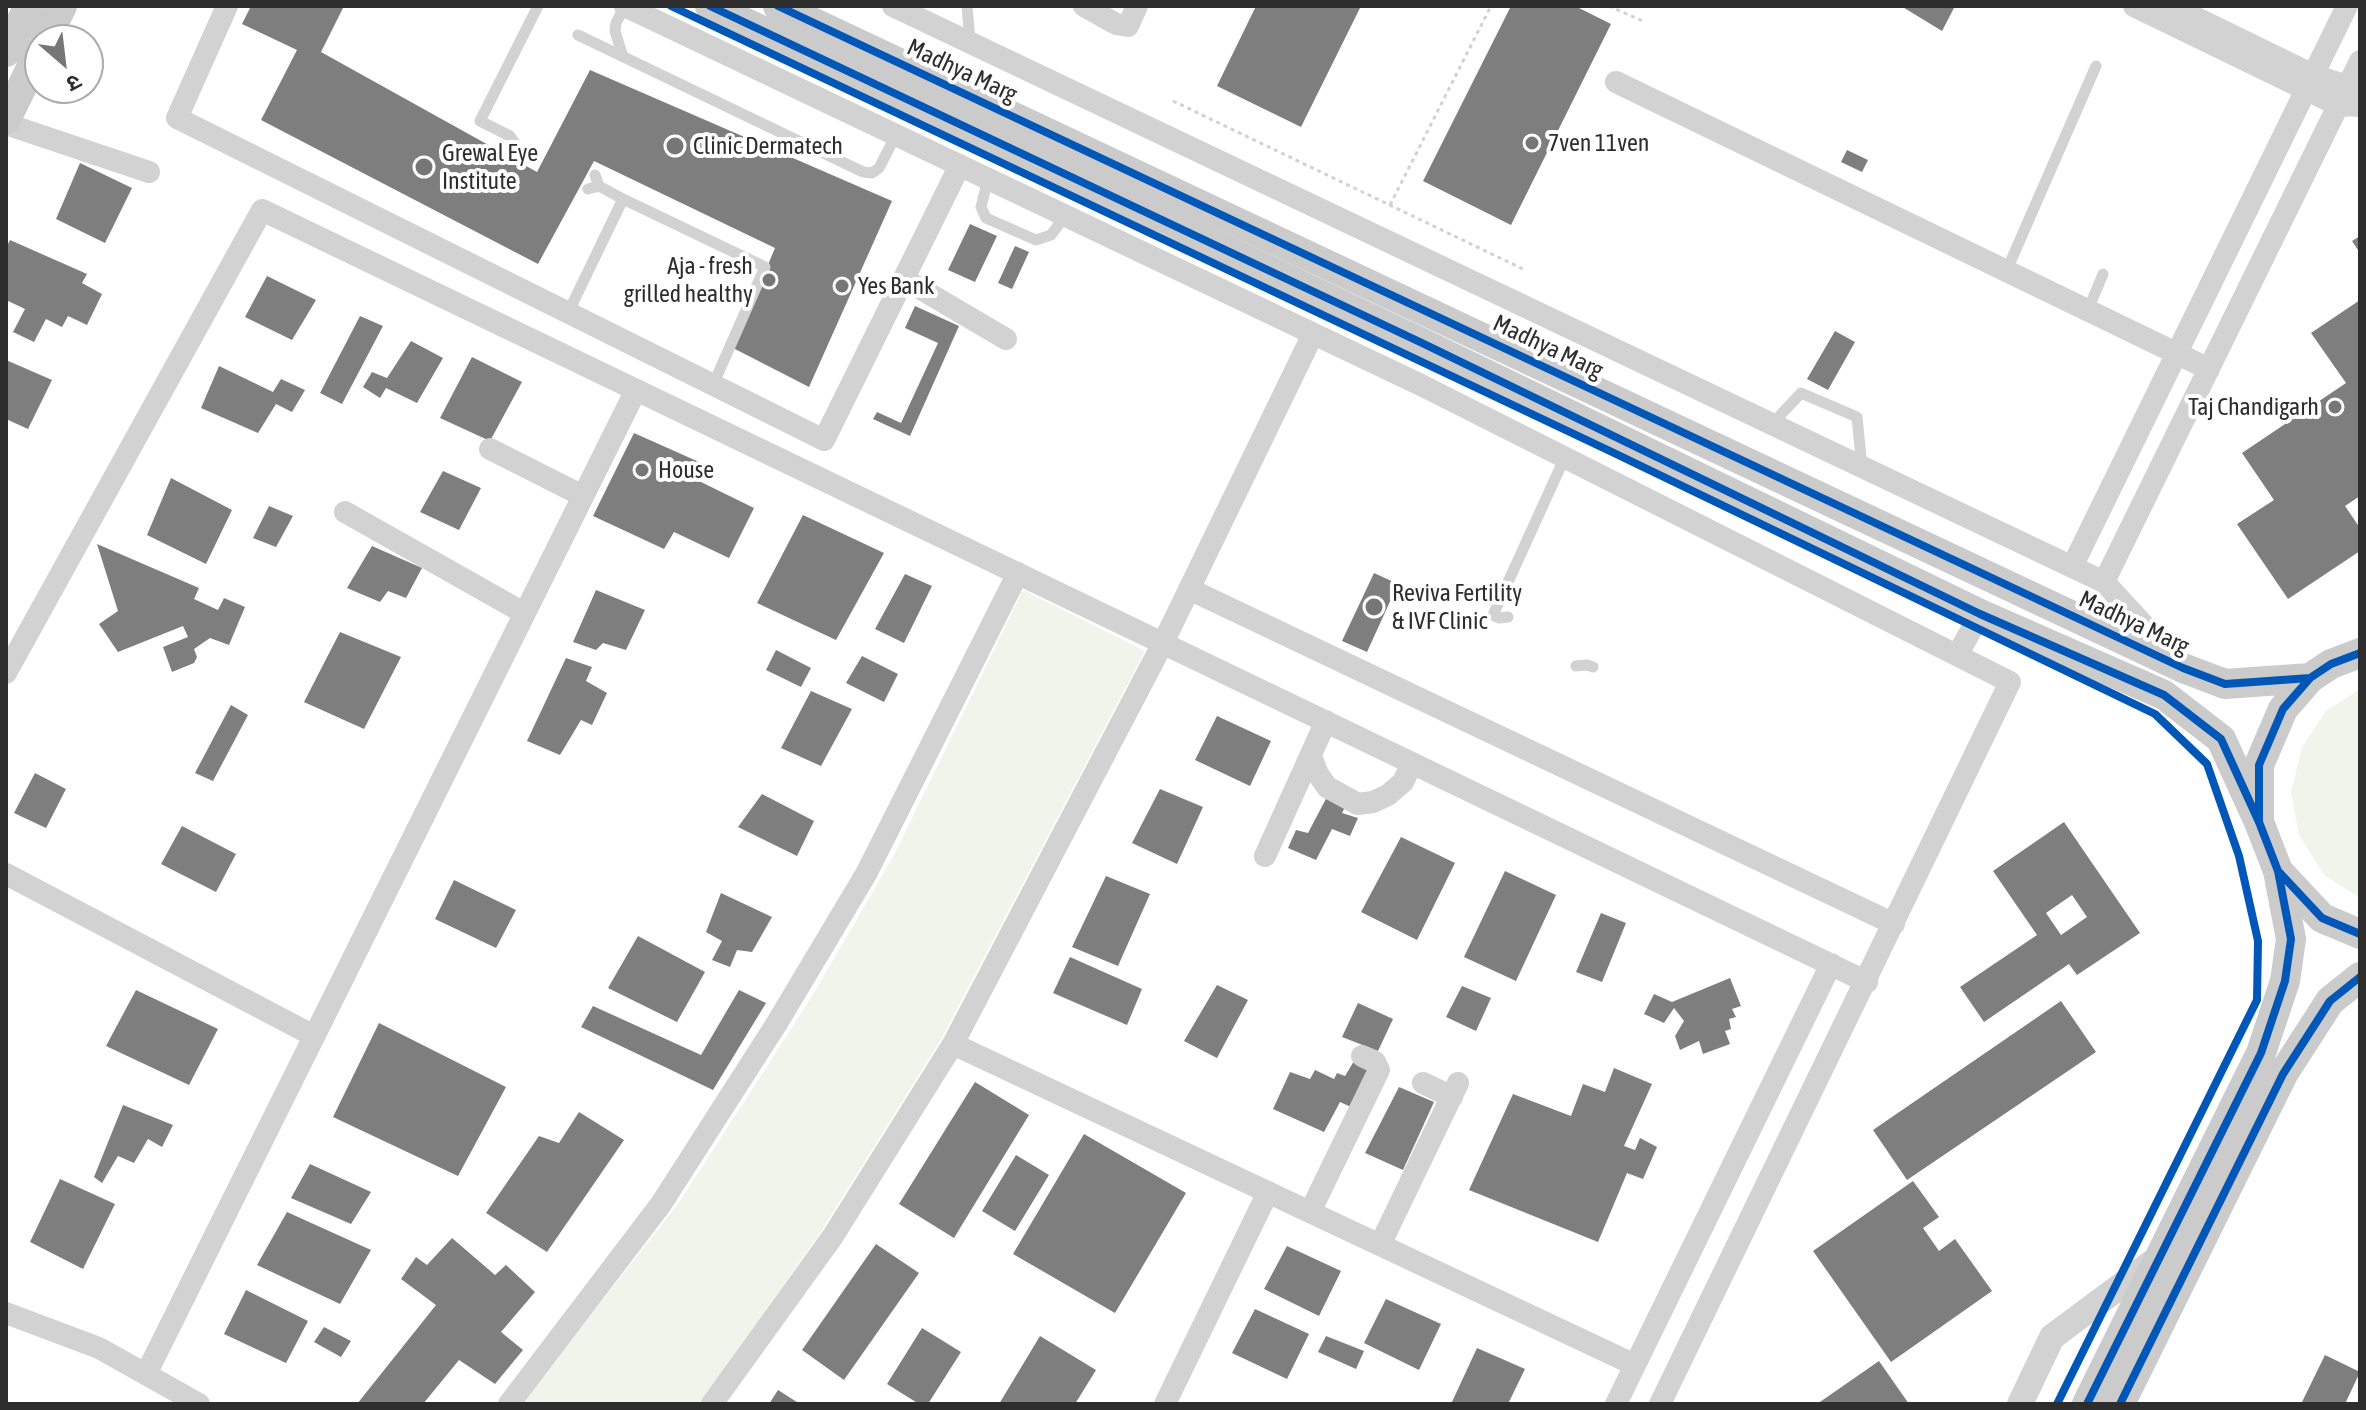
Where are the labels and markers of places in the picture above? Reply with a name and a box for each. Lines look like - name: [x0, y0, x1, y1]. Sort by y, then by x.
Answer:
- place label: 7ven 11ven: [1548, 129, 1649, 157]
- place label: Clinic Dermatech: [693, 132, 843, 160]
- marker: 7ven 11ven: [1523, 134, 1541, 152]
- marker: Clinic Dermatech: [664, 135, 686, 157]
- place label: Grewal Eye Institute: [442, 139, 538, 195]
- marker: Grewal Eye Institute: [413, 156, 435, 178]
- place label: Aja - fresh grilled healthy: [624, 252, 753, 308]
- marker: Aja - fresh grilled healthy: [760, 271, 778, 289]
- place label: Yes Bank: [858, 272, 935, 300]
- marker: Yes Bank: [833, 277, 851, 295]
- place label: Taj Chandigarh: [2188, 393, 2319, 421]
- marker: Taj Chandigarh: [2326, 398, 2344, 416]
- place label: House: [658, 456, 714, 484]
- marker: House: [633, 461, 651, 479]
- place label: Reviva Fertility & IVF Clinic: [1392, 579, 1522, 635]
- marker: Reviva Fertility & IVF Clinic: [1363, 596, 1385, 618]

